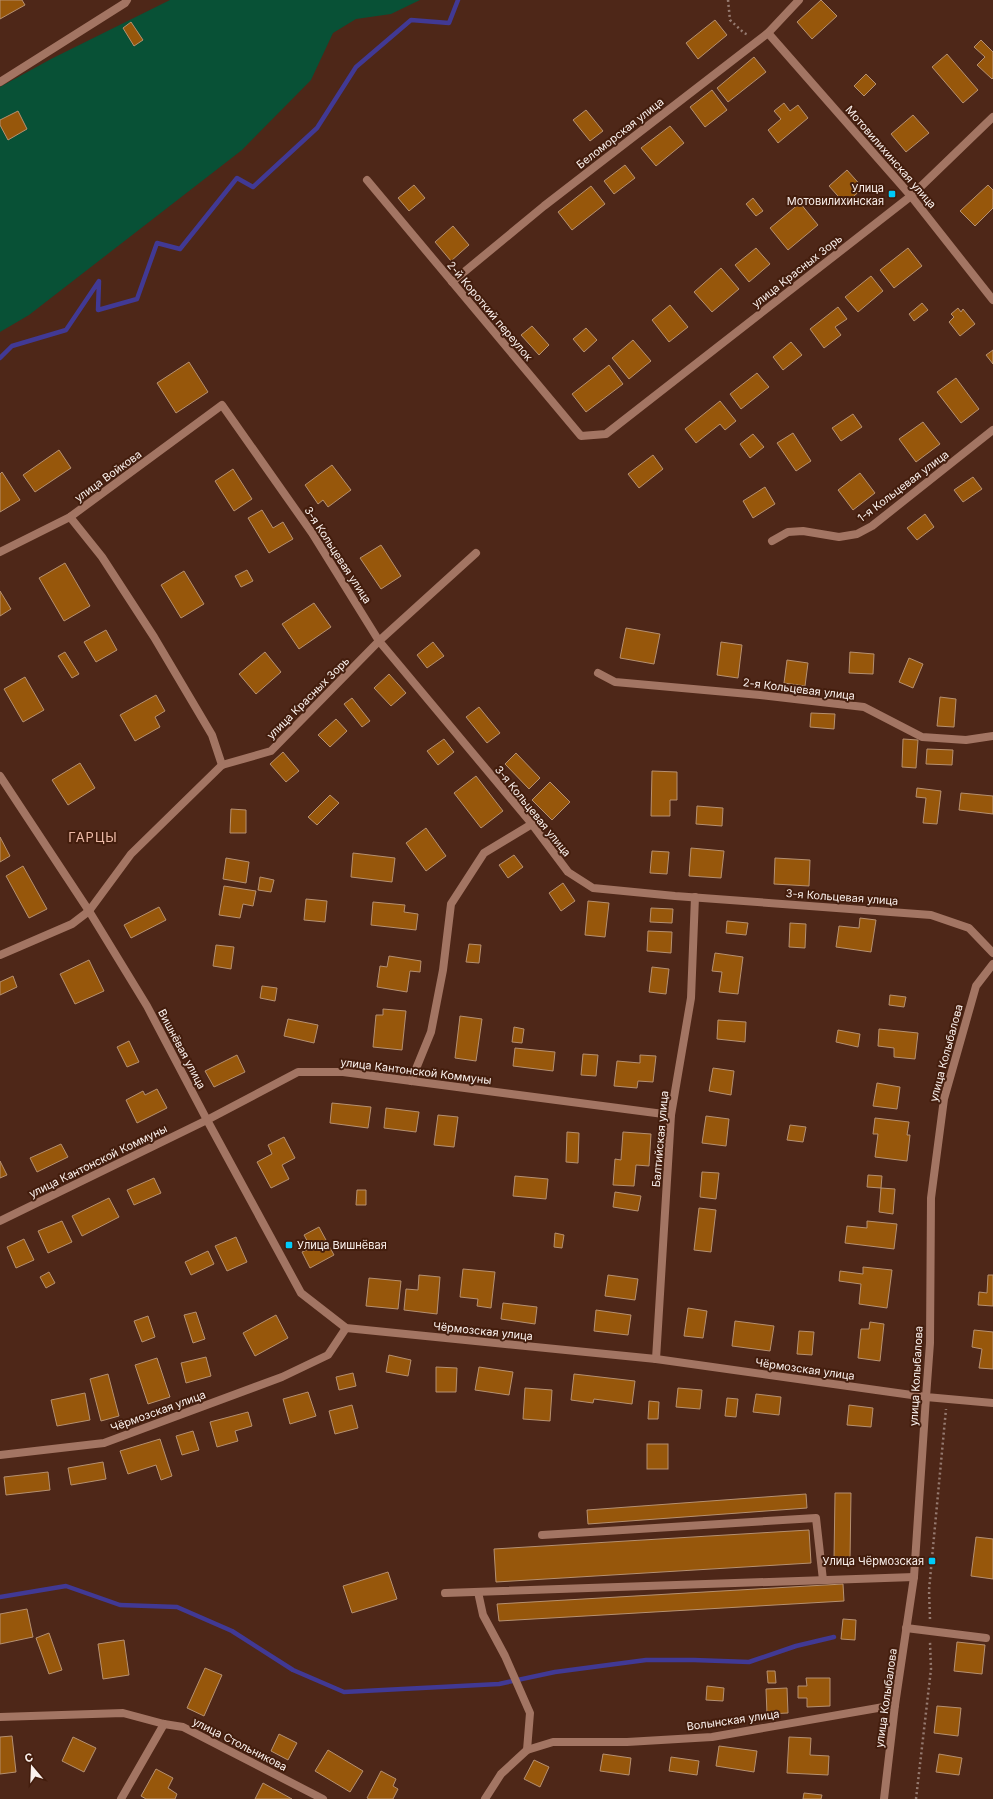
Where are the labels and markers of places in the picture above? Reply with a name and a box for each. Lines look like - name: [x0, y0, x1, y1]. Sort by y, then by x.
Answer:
- place label: Улица Мотовилихинская: [787, 181, 884, 208]
- marker: Улица Мотовилихинская: [887, 189, 897, 199]
- place label: Улица Вишнёвая: [297, 1238, 387, 1252]
- marker: Улица Вишнёвая: [284, 1240, 294, 1250]
- place label: Улица Чёрмозская: [823, 1554, 924, 1568]
- marker: Улица Чёрмозская: [927, 1556, 937, 1566]

